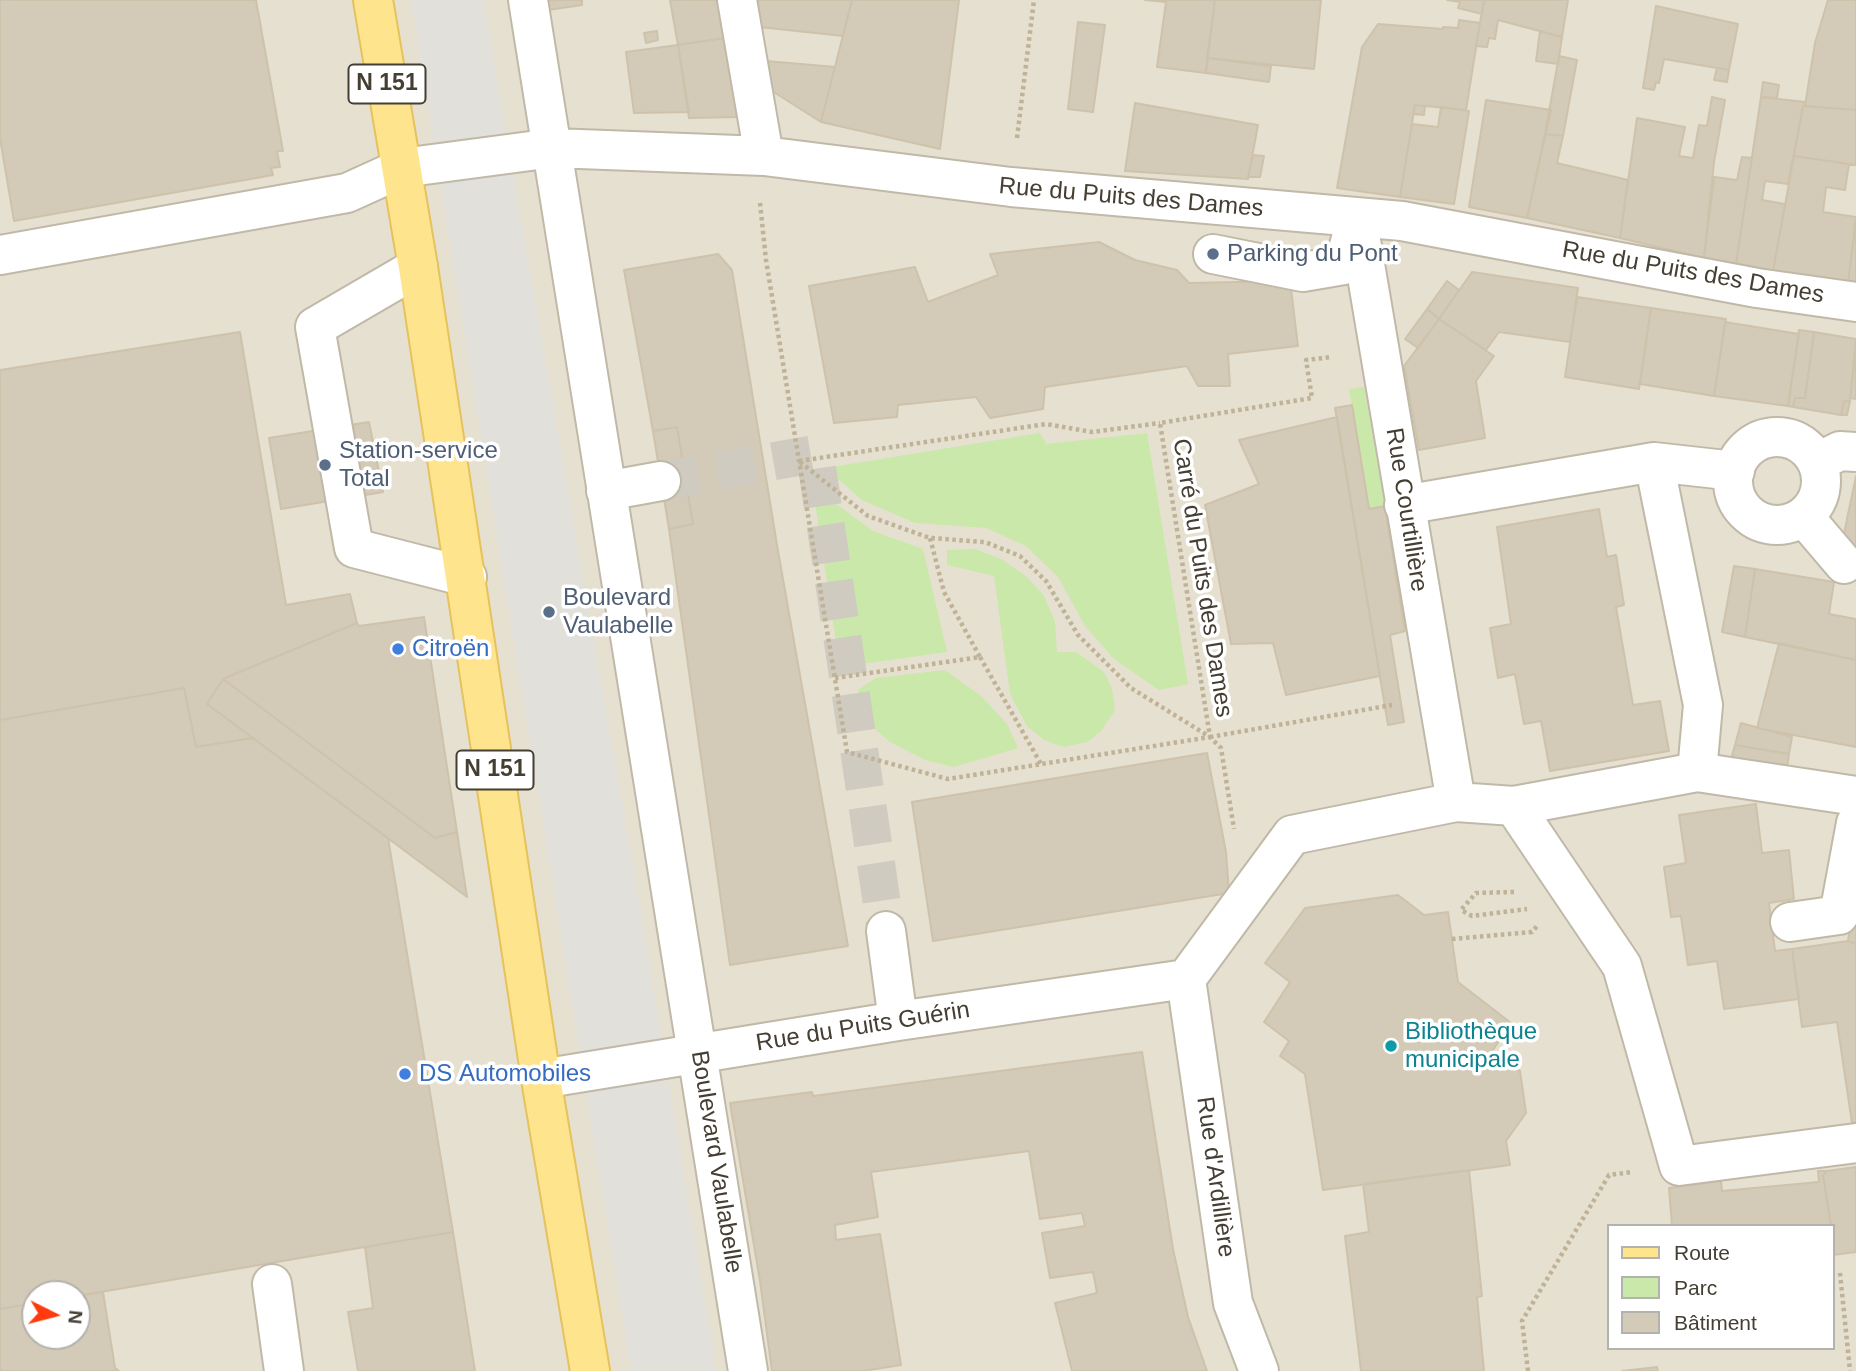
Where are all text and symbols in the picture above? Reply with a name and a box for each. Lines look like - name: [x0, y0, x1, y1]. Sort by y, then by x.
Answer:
- road number: N 151: [348, 64, 426, 104]
- street label: Rue du Puits des Dames: [998, 172, 1264, 224]
- street label: Rue du Puits des Dames: [1560, 236, 1826, 310]
- place label: Parking du Pont: [1227, 240, 1398, 268]
- marker: Parking du Pont: [1205, 246, 1221, 262]
- street label: Rue Courtillière: [1379, 426, 1433, 594]
- place label: Station-service Total: [339, 437, 498, 493]
- street label: Carré du Puits des Dames: [1166, 437, 1238, 719]
- marker: Station-service Total: [317, 457, 333, 473]
- place label: Boulevard Vaulabelle: [563, 584, 673, 640]
- marker: Boulevard Vaulabelle: [541, 604, 557, 620]
- place label: Citroën: [412, 635, 489, 663]
- marker: Citroën: [390, 641, 406, 657]
- road number: N 151: [456, 750, 534, 790]
- street label: Rue du Puits Guérin: [754, 996, 972, 1058]
- place label: Bibliothèque municipale: [1405, 1018, 1537, 1074]
- marker: Bibliothèque municipale: [1383, 1038, 1399, 1054]
- street label: Boulevard Vaulabelle: [684, 1049, 748, 1275]
- place label: DS Automobiles: [419, 1060, 591, 1088]
- marker: DS Automobiles: [397, 1066, 413, 1082]
- street label: Rue d'Ardillière: [1189, 1095, 1241, 1259]
- legend: [1608, 1224, 1835, 1350]
- text: Route: [1674, 1241, 1730, 1264]
- text: Parc: [1674, 1276, 1717, 1299]
- north arrow: [21, 1280, 91, 1350]
- text: N: [64, 1309, 87, 1325]
- text: Bâtiment: [1674, 1311, 1757, 1334]

